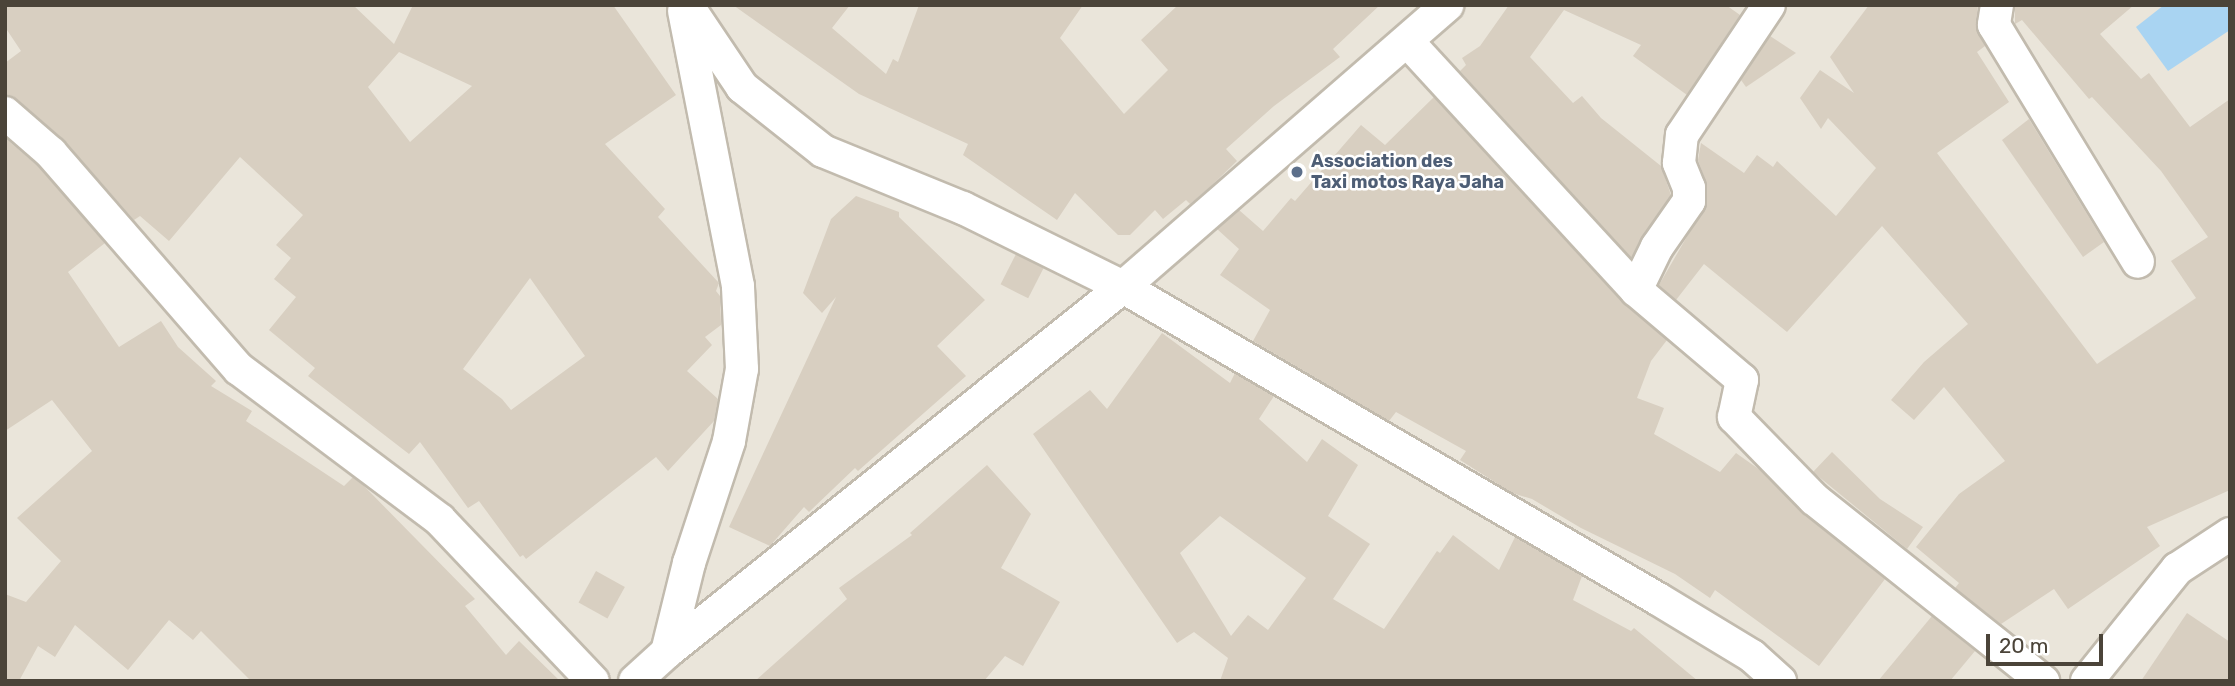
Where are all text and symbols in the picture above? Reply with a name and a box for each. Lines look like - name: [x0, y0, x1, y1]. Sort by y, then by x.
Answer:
- place label: Association des Taxi motos Raya Jaha: [1311, 151, 1504, 194]
- marker: Association des Taxi motos Raya Jaha: [1289, 164, 1305, 180]
- scale bar: [1990, 620, 2107, 664]
- text: 20 m: [1999, 633, 2048, 658]

